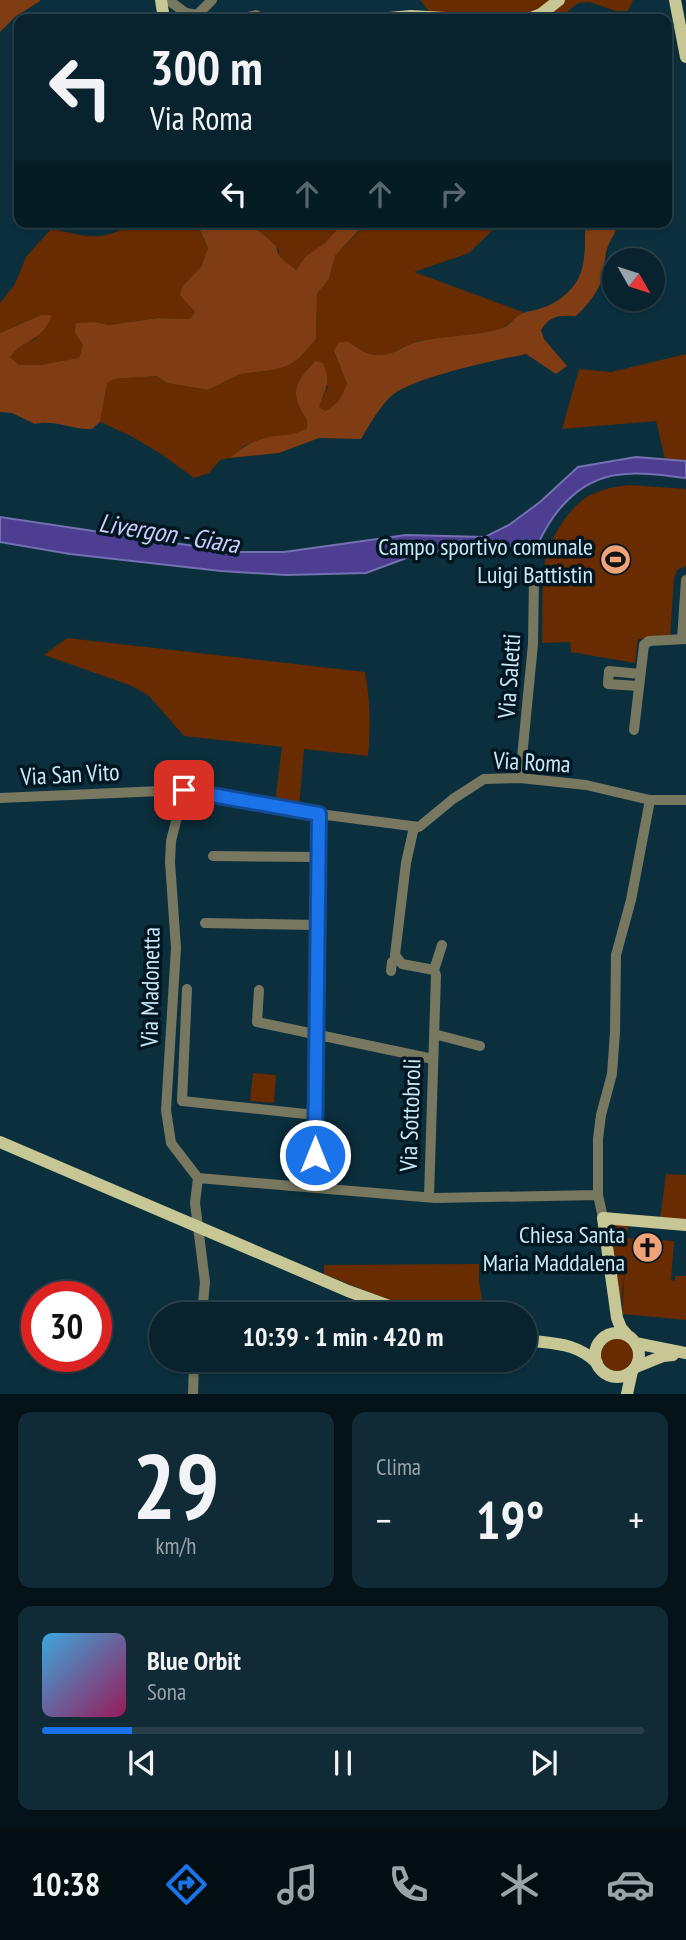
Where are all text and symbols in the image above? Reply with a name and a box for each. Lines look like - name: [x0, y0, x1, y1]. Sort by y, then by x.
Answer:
- text: 300 m: [150, 35, 263, 99]
- icon: left: [35, 42, 126, 133]
- text: Via Roma: [150, 97, 253, 139]
- icon: left: [215, 175, 253, 213]
- icon: ahead: [288, 175, 326, 213]
- icon: ahead: [361, 175, 399, 213]
- icon: right: [434, 175, 472, 213]
- north arrow: [602, 248, 665, 312]
- map controls: [602, 248, 665, 311]
- water label: Livergon - Giara: [97, 506, 243, 561]
- place label: Campo sportivo comunale Luigi Battistin: [378, 531, 593, 590]
- sports icon: Campo sportivo comunale Luigi Battistin: [599, 543, 633, 577]
- street label: Via Saletti: [491, 633, 527, 720]
- street label: Via Roma: [492, 744, 571, 779]
- street label: Via San Vito: [19, 756, 120, 792]
- pin: [154, 760, 214, 820]
- icon: arrive: [165, 771, 203, 809]
- street label: Via Madonetta: [133, 927, 167, 1048]
- street label: Via Sottobroli: [392, 1058, 427, 1173]
- position arrow: [278, 1118, 352, 1192]
- place label: Chiesa Santa Maria Maddalena: [483, 1219, 625, 1278]
- church icon: Chiesa Santa Maria Maddalena: [631, 1231, 665, 1265]
- speed limit sign: 30: [21, 1281, 112, 1372]
- text: 10:39 · 1 min · 420 m: [243, 1320, 443, 1353]
- text: 29: [133, 1426, 220, 1544]
- text: Clima: [376, 1452, 421, 1481]
- text: 19°: [476, 1486, 544, 1553]
- text: −: [376, 1495, 392, 1544]
- text: +: [628, 1495, 644, 1544]
- text: km/h: [156, 1531, 196, 1560]
- text: Blue Orbit: [147, 1644, 241, 1677]
- text: Sona: [147, 1677, 186, 1706]
- icon: previous: [123, 1744, 161, 1782]
- icon: pause: [324, 1744, 362, 1782]
- icon: next: [525, 1744, 563, 1782]
- icon: directions: [162, 1860, 211, 1909]
- icon: music: [273, 1860, 322, 1909]
- icon: phone: [384, 1860, 433, 1909]
- icon: climate: [495, 1860, 544, 1909]
- icon: car: [606, 1860, 655, 1909]
- text: 10:38: [31, 1863, 100, 1905]

